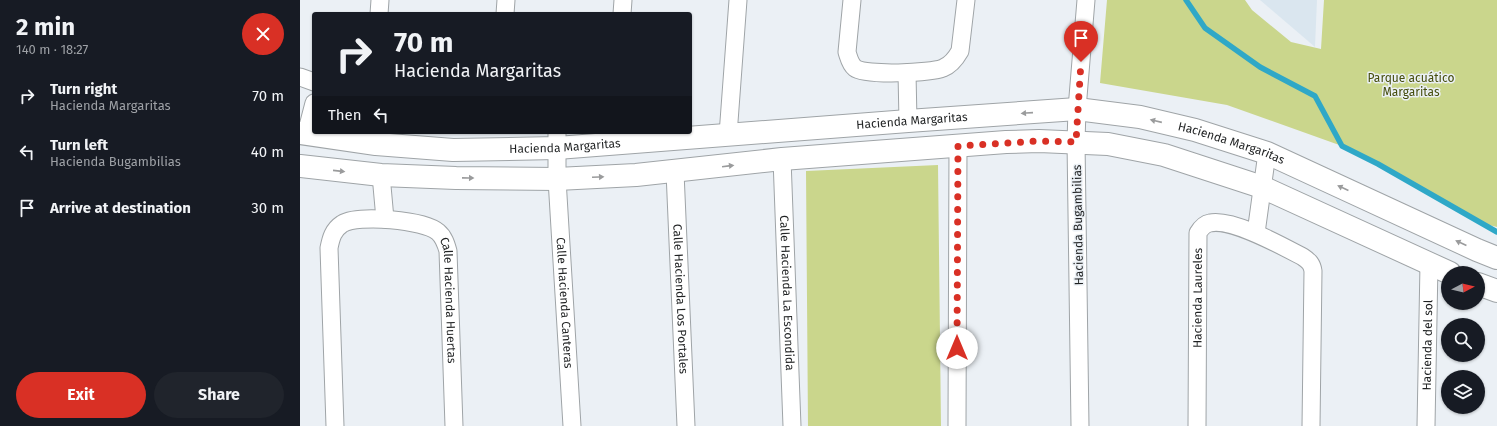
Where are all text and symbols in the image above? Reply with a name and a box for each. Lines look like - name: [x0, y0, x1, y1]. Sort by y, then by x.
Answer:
- text: 2 min: [16, 13, 75, 41]
- button: close: [242, 13, 284, 55]
- pin: [1064, 21, 1098, 62]
- text: 70 m: [394, 26, 453, 59]
- icon: arrive: [1070, 27, 1092, 49]
- icon: right: [328, 28, 380, 80]
- text: 140 m · 18:27: [16, 42, 88, 57]
- text: Hacienda Margaritas: [394, 60, 561, 82]
- park label: Parque acuático Margaritas: [1368, 71, 1454, 99]
- text: Turn right: [50, 80, 117, 98]
- icon: right: [16, 85, 38, 107]
- text: 70 m: [252, 87, 284, 105]
- text: Hacienda Margaritas: [50, 98, 171, 113]
- icon: left: [370, 104, 392, 126]
- text: Then: [328, 106, 362, 124]
- one-way arrow: [1021, 109, 1033, 116]
- street label: Hacienda Margaritas: [856, 110, 968, 132]
- one-way arrow: [1149, 117, 1162, 123]
- street label: Hacienda Margaritas: [1177, 119, 1287, 167]
- text: Turn left: [50, 136, 108, 154]
- street label: Hacienda Margaritas: [509, 136, 621, 156]
- icon: left: [16, 141, 38, 163]
- text: 40 m: [251, 143, 284, 161]
- text: Hacienda Bugambilias: [50, 154, 181, 169]
- one-way arrow: [722, 162, 734, 169]
- street label: Hacienda Bugambilias: [1070, 164, 1086, 286]
- one-way arrow: [333, 168, 345, 174]
- one-way arrow: [592, 174, 604, 181]
- one-way arrow: [462, 175, 474, 182]
- one-way arrow: [1337, 185, 1349, 191]
- icon: arrive: [16, 197, 38, 219]
- text: Arrive at destination: [50, 199, 191, 217]
- text: 30 m: [251, 199, 284, 217]
- street label: Calle Hacienda La Escondida: [777, 215, 797, 371]
- street label: Calle Hacienda Los Portales: [670, 224, 691, 375]
- street label: Calle Hacienda Huertas: [437, 235, 459, 364]
- street label: Calle Hacienda Canteras: [554, 237, 576, 369]
- one-way arrow: [1455, 240, 1467, 246]
- street label: Hacienda Laureles: [1190, 247, 1205, 348]
- north arrow: [1441, 266, 1485, 310]
- map controls: [1441, 266, 1485, 414]
- street label: Hacienda del sol: [1420, 299, 1435, 391]
- button: search: [1441, 318, 1485, 362]
- position arrow: [936, 327, 978, 369]
- button: layers: [1441, 370, 1485, 414]
- button: Exit: [16, 372, 146, 418]
- button: Share: [154, 372, 284, 418]

